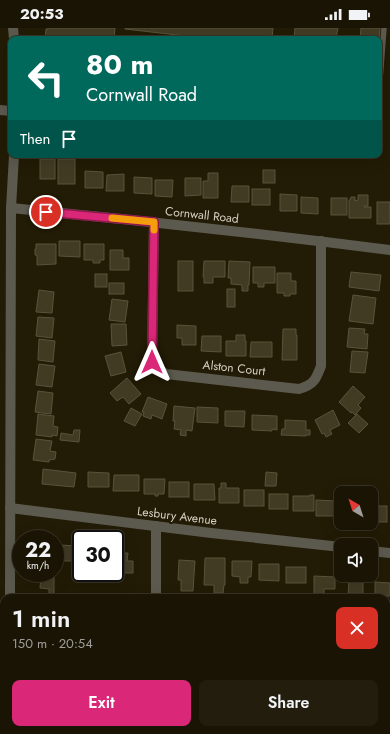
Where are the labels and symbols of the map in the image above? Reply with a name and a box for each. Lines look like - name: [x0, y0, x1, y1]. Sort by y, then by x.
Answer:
- pin: [29, 195, 63, 229]
- street label: Cornwall Road: [164, 202, 240, 228]
- position arrow: [131, 341, 173, 383]
- street label: Alston Court: [202, 356, 266, 380]
- north arrow: [334, 486, 378, 530]
- street label: Lesbury Avenue: [136, 502, 218, 530]
- speed limit sign: 30: [72, 530, 124, 582]

